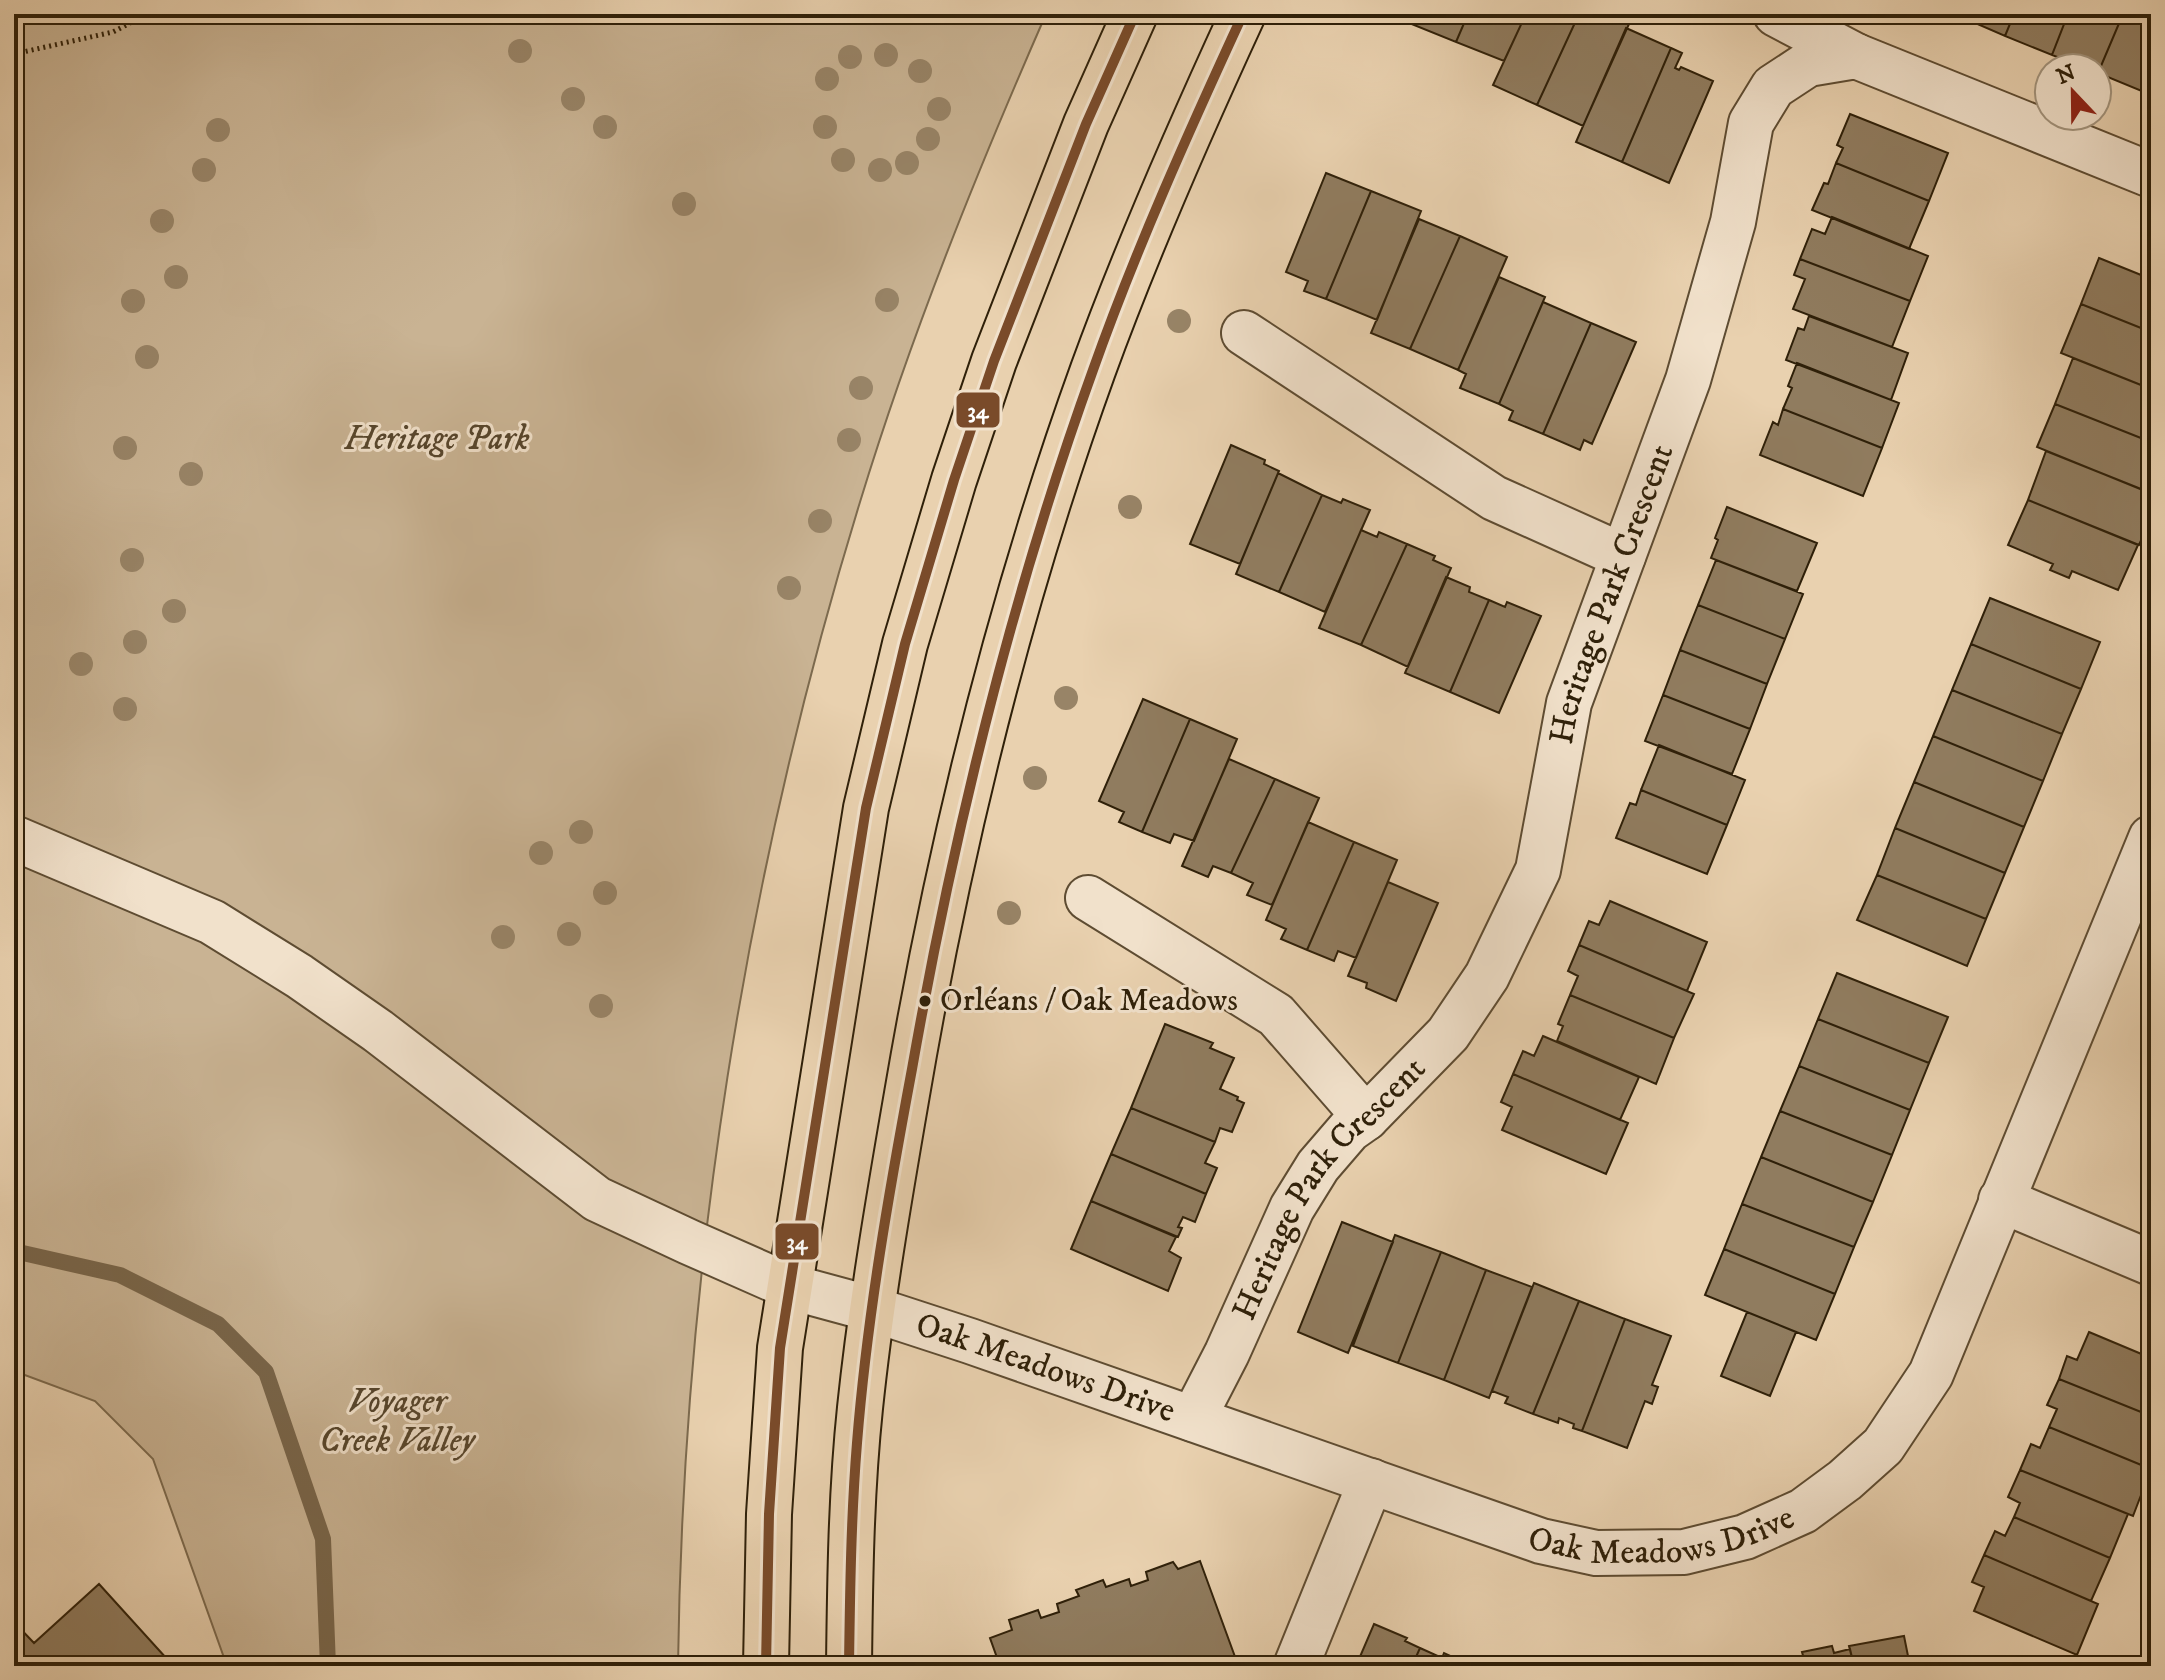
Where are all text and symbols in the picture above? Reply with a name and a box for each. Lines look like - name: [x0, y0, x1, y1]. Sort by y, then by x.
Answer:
- north arrow: [2033, 52, 2113, 132]
- text: N: [2053, 59, 2080, 91]
- line badge: 34: [955, 391, 1001, 429]
- text: 34: [968, 398, 990, 425]
- park label: Heritage Park: [344, 418, 530, 460]
- street label: Heritage Park Crescent: [1541, 438, 1683, 747]
- place label: Orléans / Oak Meadows: [940, 981, 1238, 1021]
- marker: Orléans / Oak Meadows: [917, 993, 933, 1009]
- street label: Heritage Park Crescent: [1223, 1048, 1435, 1327]
- line badge: 34: [774, 1222, 820, 1261]
- text: 34: [787, 1229, 809, 1256]
- street label: Oak Meadows Drive: [911, 1304, 1181, 1432]
- park label: Voyager Creek Valley: [319, 1381, 476, 1462]
- street label: Oak Meadows Drive: [1522, 1497, 1801, 1574]

